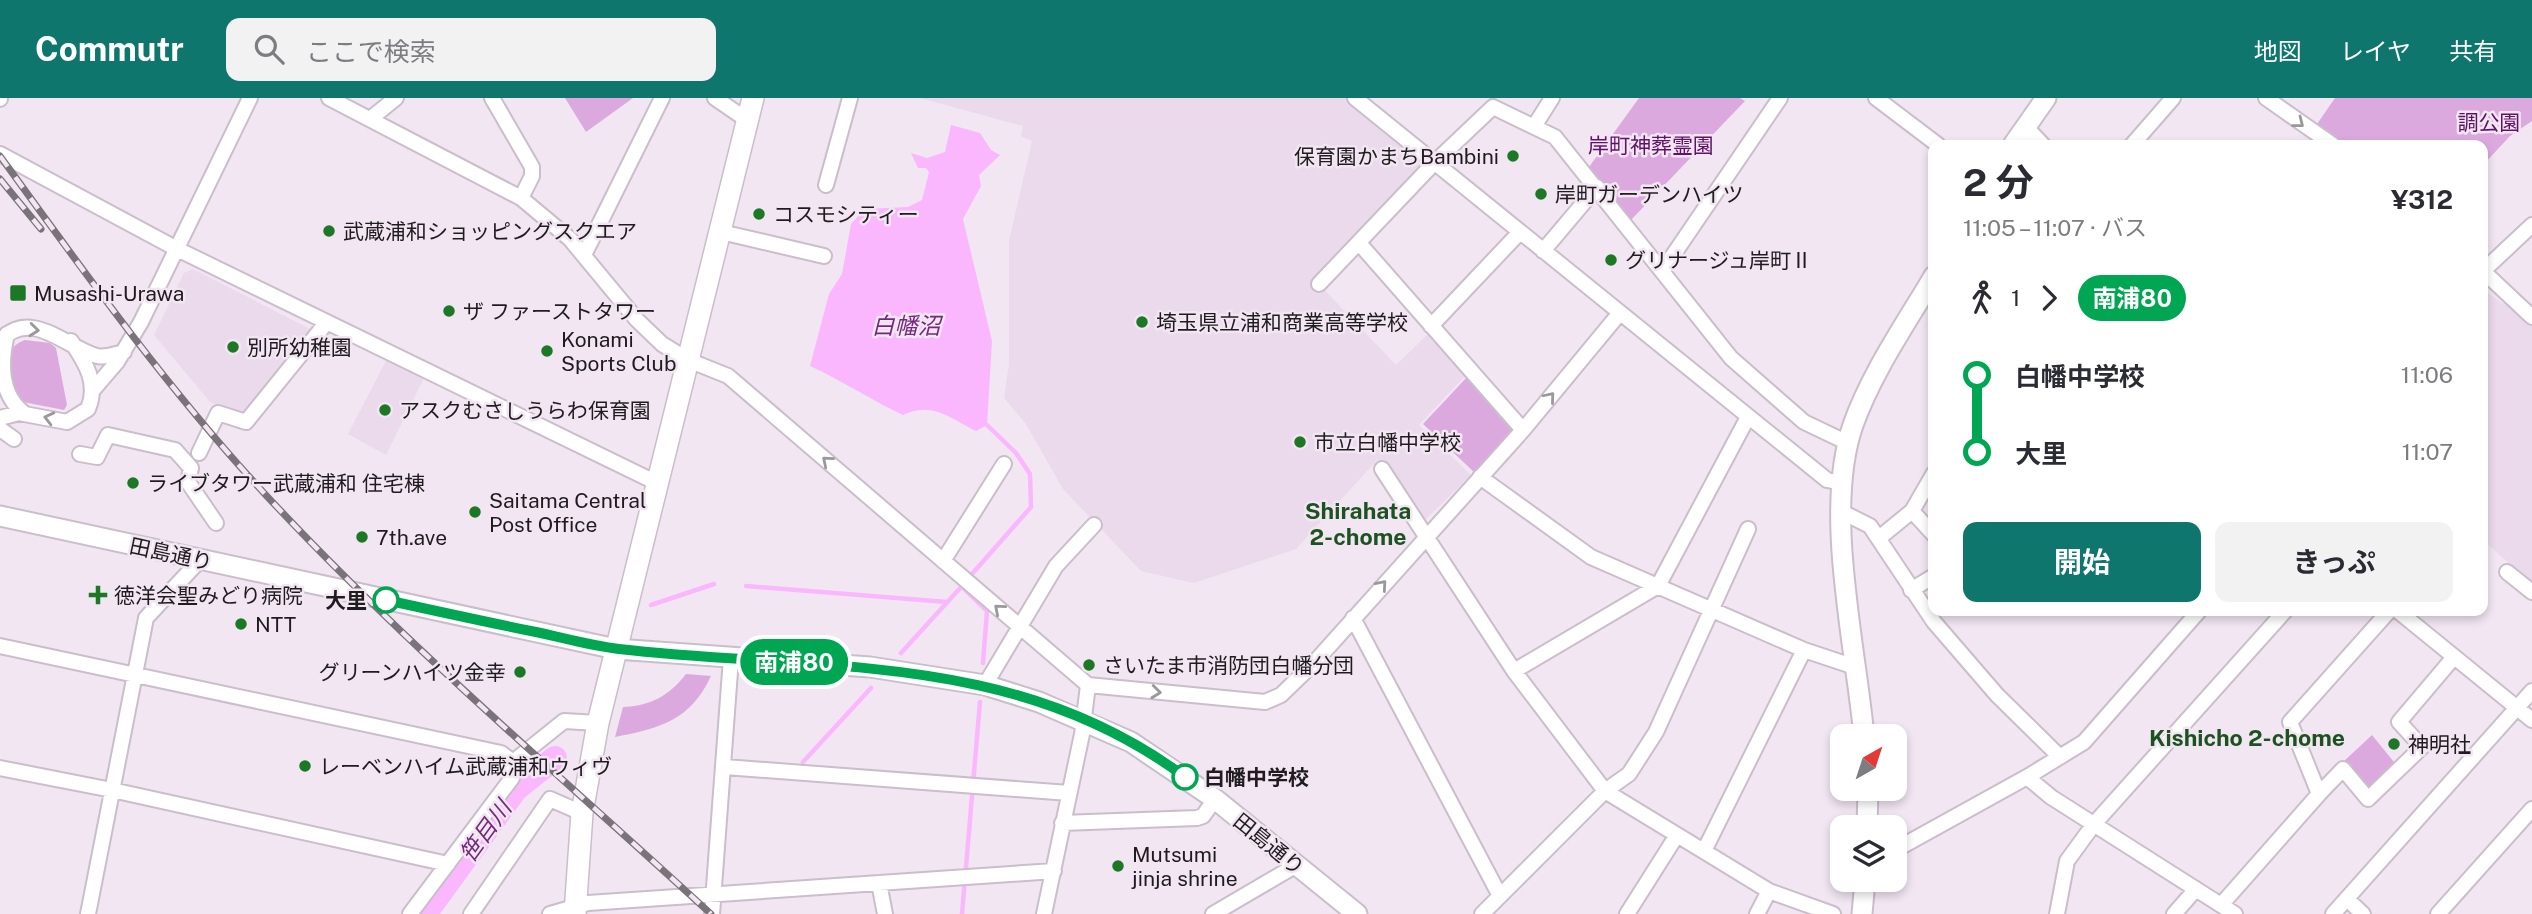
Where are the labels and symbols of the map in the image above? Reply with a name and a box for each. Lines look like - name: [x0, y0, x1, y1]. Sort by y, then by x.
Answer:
- park label: 調公園: [2458, 110, 2521, 135]
- one-way arrow: [2291, 114, 2303, 127]
- park label: 岸町神葬霊園: [1588, 133, 1714, 158]
- place label: 保育園かまちBambini: [1294, 144, 1499, 169]
- marker: 保育園かまちBambini: [1505, 148, 1521, 164]
- place label: 岸町ガーデンハイツ: [1555, 182, 1744, 207]
- marker: 岸町ガーデンハイツ: [1533, 186, 1549, 202]
- place label: コスモシティー: [773, 202, 919, 227]
- marker: コスモシティー: [751, 206, 767, 222]
- place label: 武蔵浦和ショッピングスクエア: [343, 219, 637, 244]
- marker: 武蔵浦和ショッピングスクエア: [321, 223, 337, 239]
- place label: グリナージュ岸町Ⅱ: [1625, 248, 1812, 273]
- marker: グリナージュ岸町Ⅱ: [1603, 252, 1619, 268]
- place label: Musashi-Urawa: [34, 281, 184, 306]
- marker: Musashi-Urawa: [8, 283, 28, 303]
- place label: ザ ファーストタワー: [463, 299, 656, 324]
- marker: ザ ファーストタワー: [441, 303, 457, 319]
- place label: 埼玉県立浦和商業高等学校: [1156, 310, 1408, 335]
- water label: 白幡沼: [872, 312, 944, 339]
- marker: 埼玉県立浦和商業高等学校: [1134, 314, 1150, 330]
- one-way arrow: [29, 322, 40, 337]
- place label: Konami Sports Club: [561, 327, 676, 376]
- place label: 別所幼稚園: [247, 335, 352, 360]
- marker: 別所幼稚園: [225, 339, 241, 355]
- marker: Konami Sports Club: [539, 343, 555, 359]
- one-way arrow: [1542, 393, 1554, 406]
- place label: アスクむさしうらわ保育園: [399, 398, 651, 423]
- marker: アスクむさしうらわ保育園: [377, 402, 393, 418]
- one-way arrow: [43, 412, 55, 427]
- place label: 市立白幡中学校: [1314, 430, 1461, 455]
- marker: 市立白幡中学校: [1292, 434, 1308, 450]
- one-way arrow: [822, 457, 835, 469]
- place label: ライブタワー武蔵浦和 住宅棟: [147, 471, 425, 496]
- marker: ライブタワー武蔵浦和 住宅棟: [125, 475, 141, 491]
- place label: Saitama Central Post Office: [489, 488, 646, 537]
- district label: Shirahata 2-chome: [1305, 497, 1411, 550]
- marker: Saitama Central Post Office: [467, 504, 483, 520]
- place label: 7th.ave: [376, 525, 447, 550]
- marker: 7th.ave: [354, 529, 370, 545]
- street label: 田島通り: [127, 533, 215, 575]
- one-way arrow: [1374, 580, 1386, 593]
- place label: 徳洋会聖みどり病院: [114, 583, 303, 608]
- marker: 徳洋会聖みどり病院: [88, 585, 108, 605]
- marker: 大里: [373, 587, 399, 613]
- place label: 大里: [325, 588, 367, 613]
- one-way arrow: [995, 605, 1008, 617]
- place label: NTT: [255, 612, 296, 637]
- marker: NTT: [233, 616, 249, 632]
- line badge: 南浦80: [745, 639, 843, 685]
- place label: さいたま市消防団白幡分団: [1103, 653, 1354, 678]
- marker: さいたま市消防団白幡分団: [1081, 657, 1097, 673]
- place label: グリーンハイツ金幸: [318, 660, 506, 685]
- marker: グリーンハイツ金幸: [512, 664, 528, 680]
- one-way arrow: [1151, 684, 1162, 699]
- north arrow: [1830, 724, 1908, 802]
- district label: Kishicho 2-chome: [2149, 724, 2345, 751]
- place label: 神明社: [2408, 732, 2471, 757]
- marker: 神明社: [2386, 736, 2402, 752]
- place label: レーベンハイム武蔵浦和ウィヴ: [319, 754, 612, 779]
- marker: レーベンハイム武蔵浦和ウィヴ: [297, 758, 313, 774]
- marker: 白幡中学校: [1172, 764, 1198, 790]
- place label: 白幡中学校: [1204, 765, 1309, 790]
- water label: 笹目川: [454, 793, 518, 867]
- street label: 田島通り: [1228, 808, 1310, 880]
- place label: Mutsumi jinja shrine: [1131, 842, 1238, 891]
- marker: Mutsumi jinja shrine: [1110, 858, 1126, 874]

